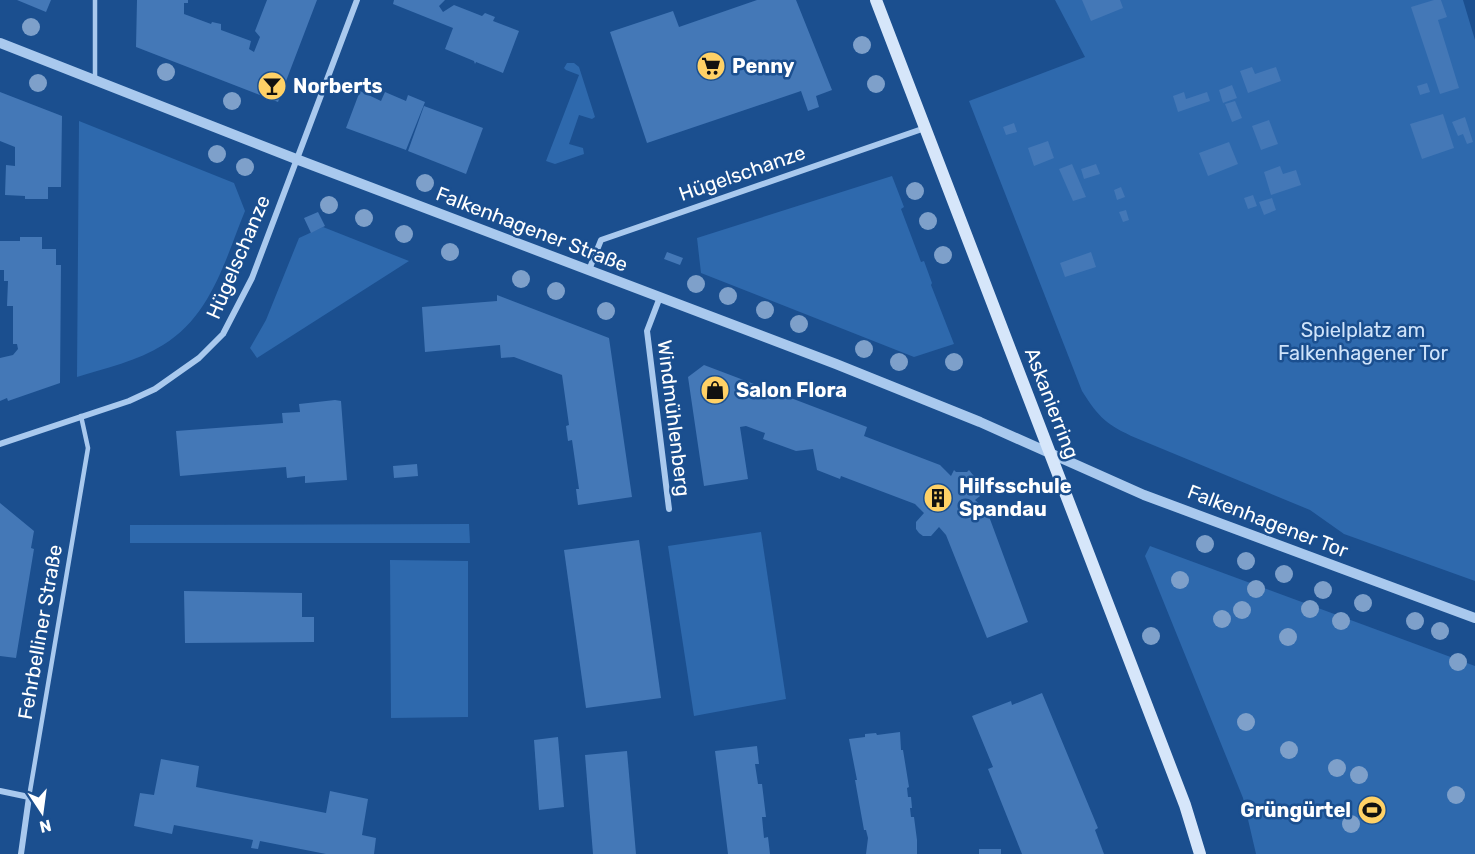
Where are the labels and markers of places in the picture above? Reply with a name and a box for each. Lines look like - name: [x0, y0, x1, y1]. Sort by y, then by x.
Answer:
- supermarket icon: Penny: [695, 50, 727, 82]
- place label: Penny: [732, 54, 795, 78]
- bar icon: Norberts: [256, 70, 288, 102]
- place label: Norberts: [293, 74, 383, 98]
- shop icon: Salon Flora: [699, 374, 731, 406]
- place label: Salon Flora: [736, 378, 847, 402]
- place label: Hilfsschule Spandau: [959, 474, 1072, 521]
- building icon: Hilfsschule Spandau: [922, 482, 954, 514]
- sports icon: Grüngürtel: [1356, 794, 1388, 826]
- place label: Grüngürtel: [1240, 798, 1351, 822]

